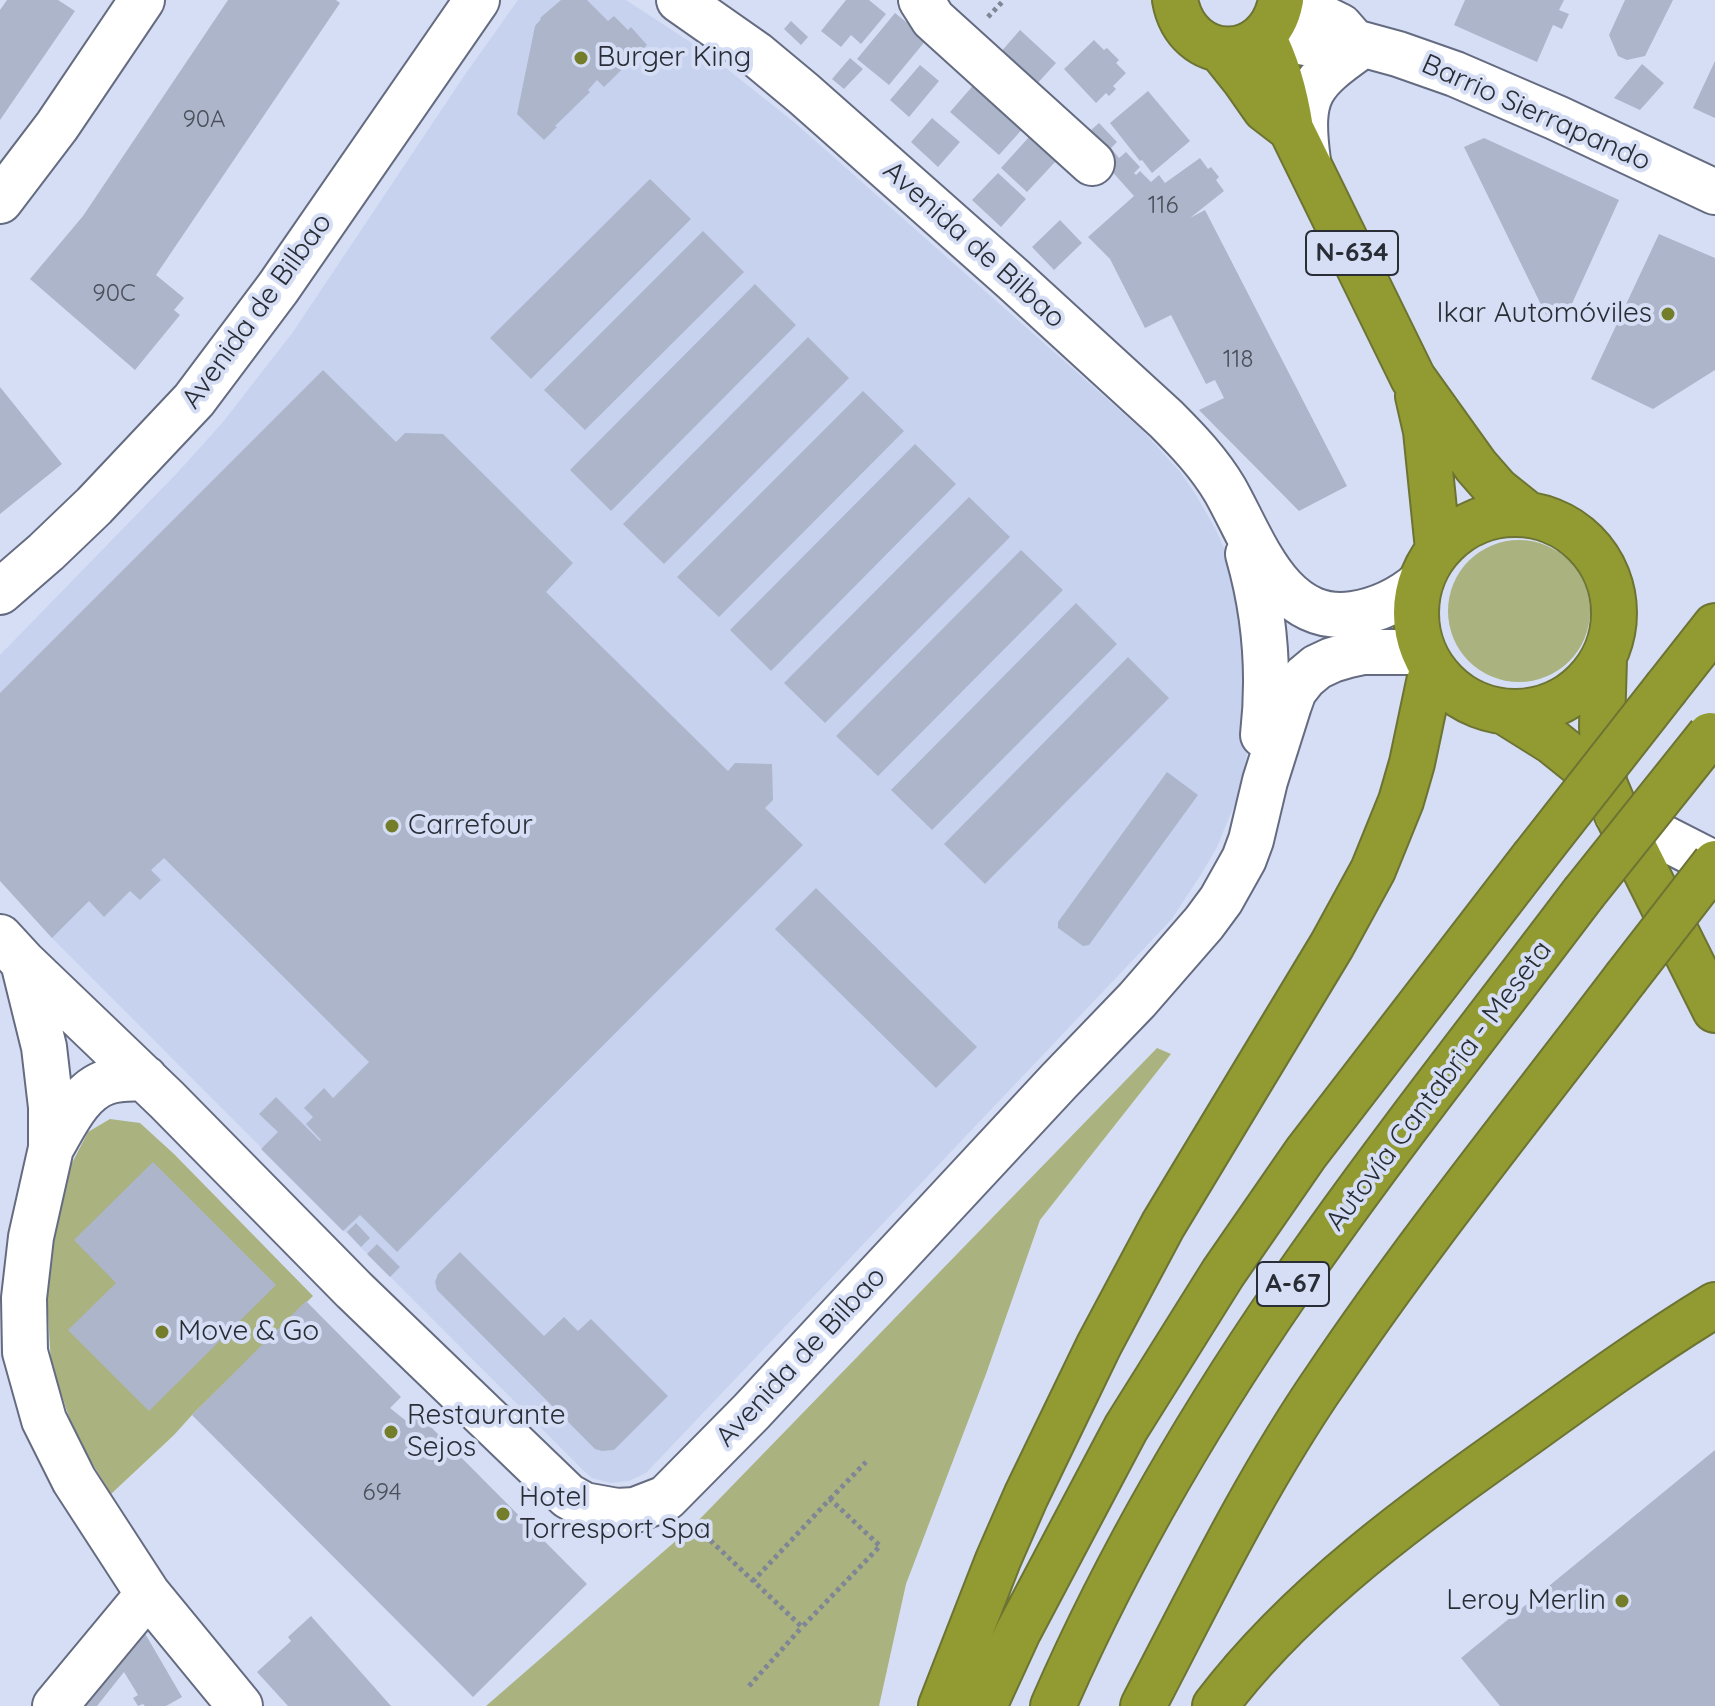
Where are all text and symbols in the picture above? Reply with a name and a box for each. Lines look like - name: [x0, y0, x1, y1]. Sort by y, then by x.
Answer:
- place label: Burger King: [597, 41, 751, 75]
- street label: Barrio Sierrapando: [1416, 47, 1656, 179]
- marker: Burger King: [572, 49, 590, 67]
- house number: 90A: [182, 106, 226, 134]
- street label: Avenida de Bilbao: [876, 154, 1072, 336]
- house number: 116: [1148, 192, 1178, 220]
- street label: Avenida de Bilbao: [175, 207, 339, 415]
- road number: N-634: [1306, 231, 1398, 275]
- house number: 90C: [92, 280, 136, 308]
- place label: Ikar Automóviles: [1436, 297, 1652, 331]
- marker: Ikar Automóviles: [1659, 305, 1677, 323]
- house number: 118: [1223, 346, 1253, 374]
- place label: Carrefour: [408, 809, 533, 843]
- marker: Carrefour: [383, 817, 401, 835]
- street label: Autovía Cantabria - Meseta: [1319, 934, 1559, 1238]
- street label: Avenida de Bilbao: [709, 1260, 893, 1454]
- road number: A-67: [1257, 1262, 1329, 1306]
- place label: Move & Go: [178, 1315, 319, 1349]
- marker: Move & Go: [153, 1323, 171, 1341]
- place label: Restaurante Sejos: [407, 1399, 565, 1465]
- marker: Restaurante Sejos: [382, 1423, 400, 1441]
- house number: 694: [363, 1479, 401, 1507]
- place label: Hotel Torresport Spa: [519, 1481, 711, 1547]
- marker: Hotel Torresport Spa: [494, 1505, 512, 1523]
- place label: Leroy Merlin: [1446, 1584, 1606, 1618]
- marker: Leroy Merlin: [1613, 1592, 1631, 1610]

